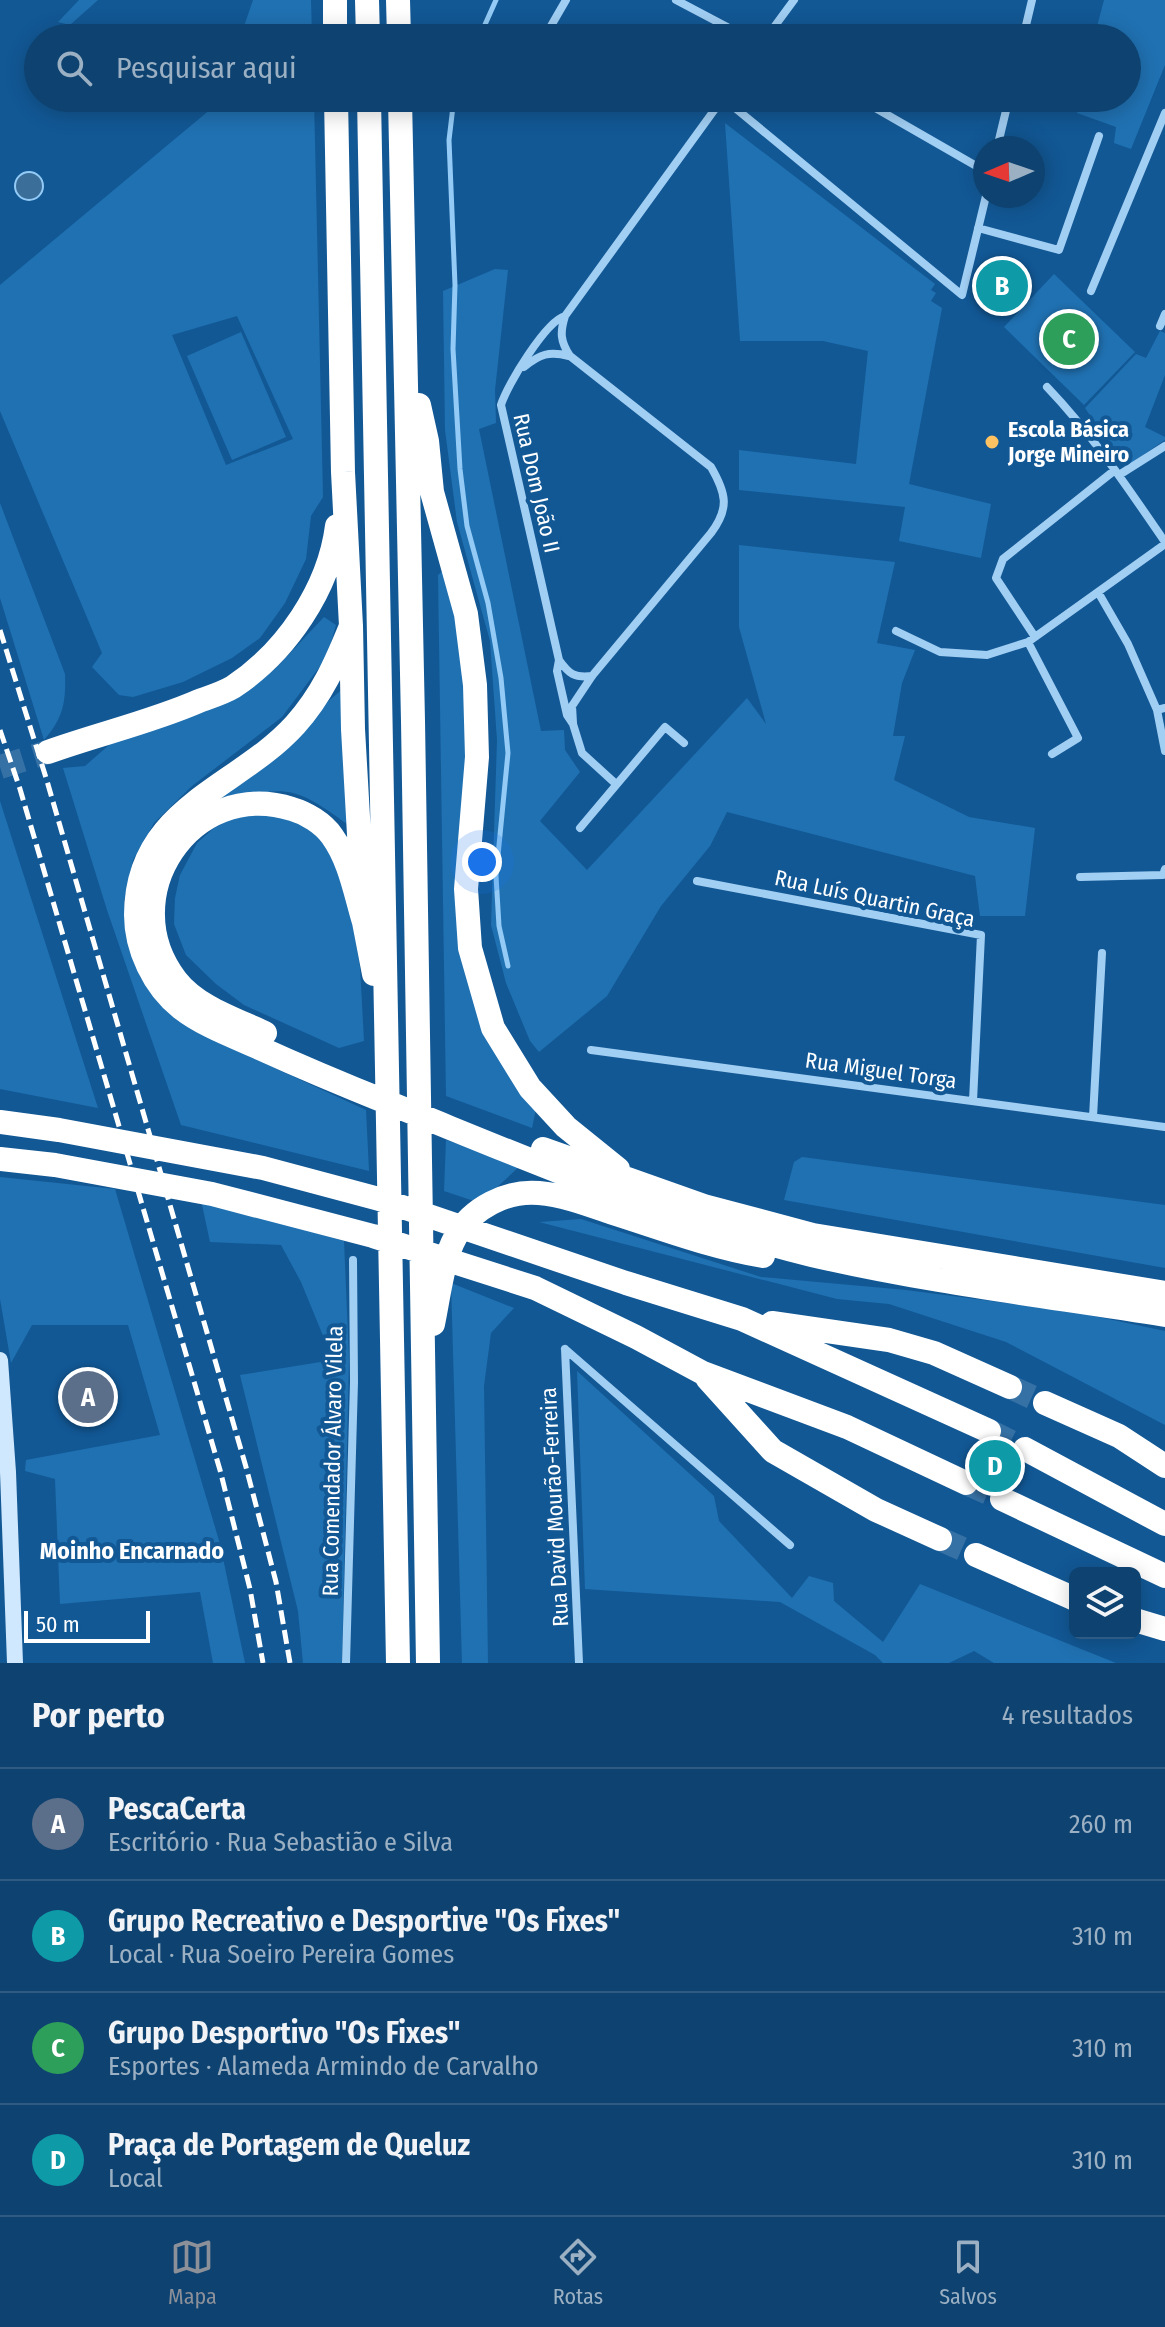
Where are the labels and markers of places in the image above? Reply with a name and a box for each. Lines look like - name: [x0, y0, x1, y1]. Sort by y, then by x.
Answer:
- pin: B: [976, 256, 1028, 316]
- pin: C: [1043, 309, 1095, 369]
- place label: Escola Básica Jorge Mineiro: [1007, 416, 1129, 468]
- marker: Escola Básica Jorge Mineiro: [983, 433, 1001, 451]
- pin: A: [62, 1367, 114, 1427]
- pin: D: [969, 1436, 1021, 1496]

